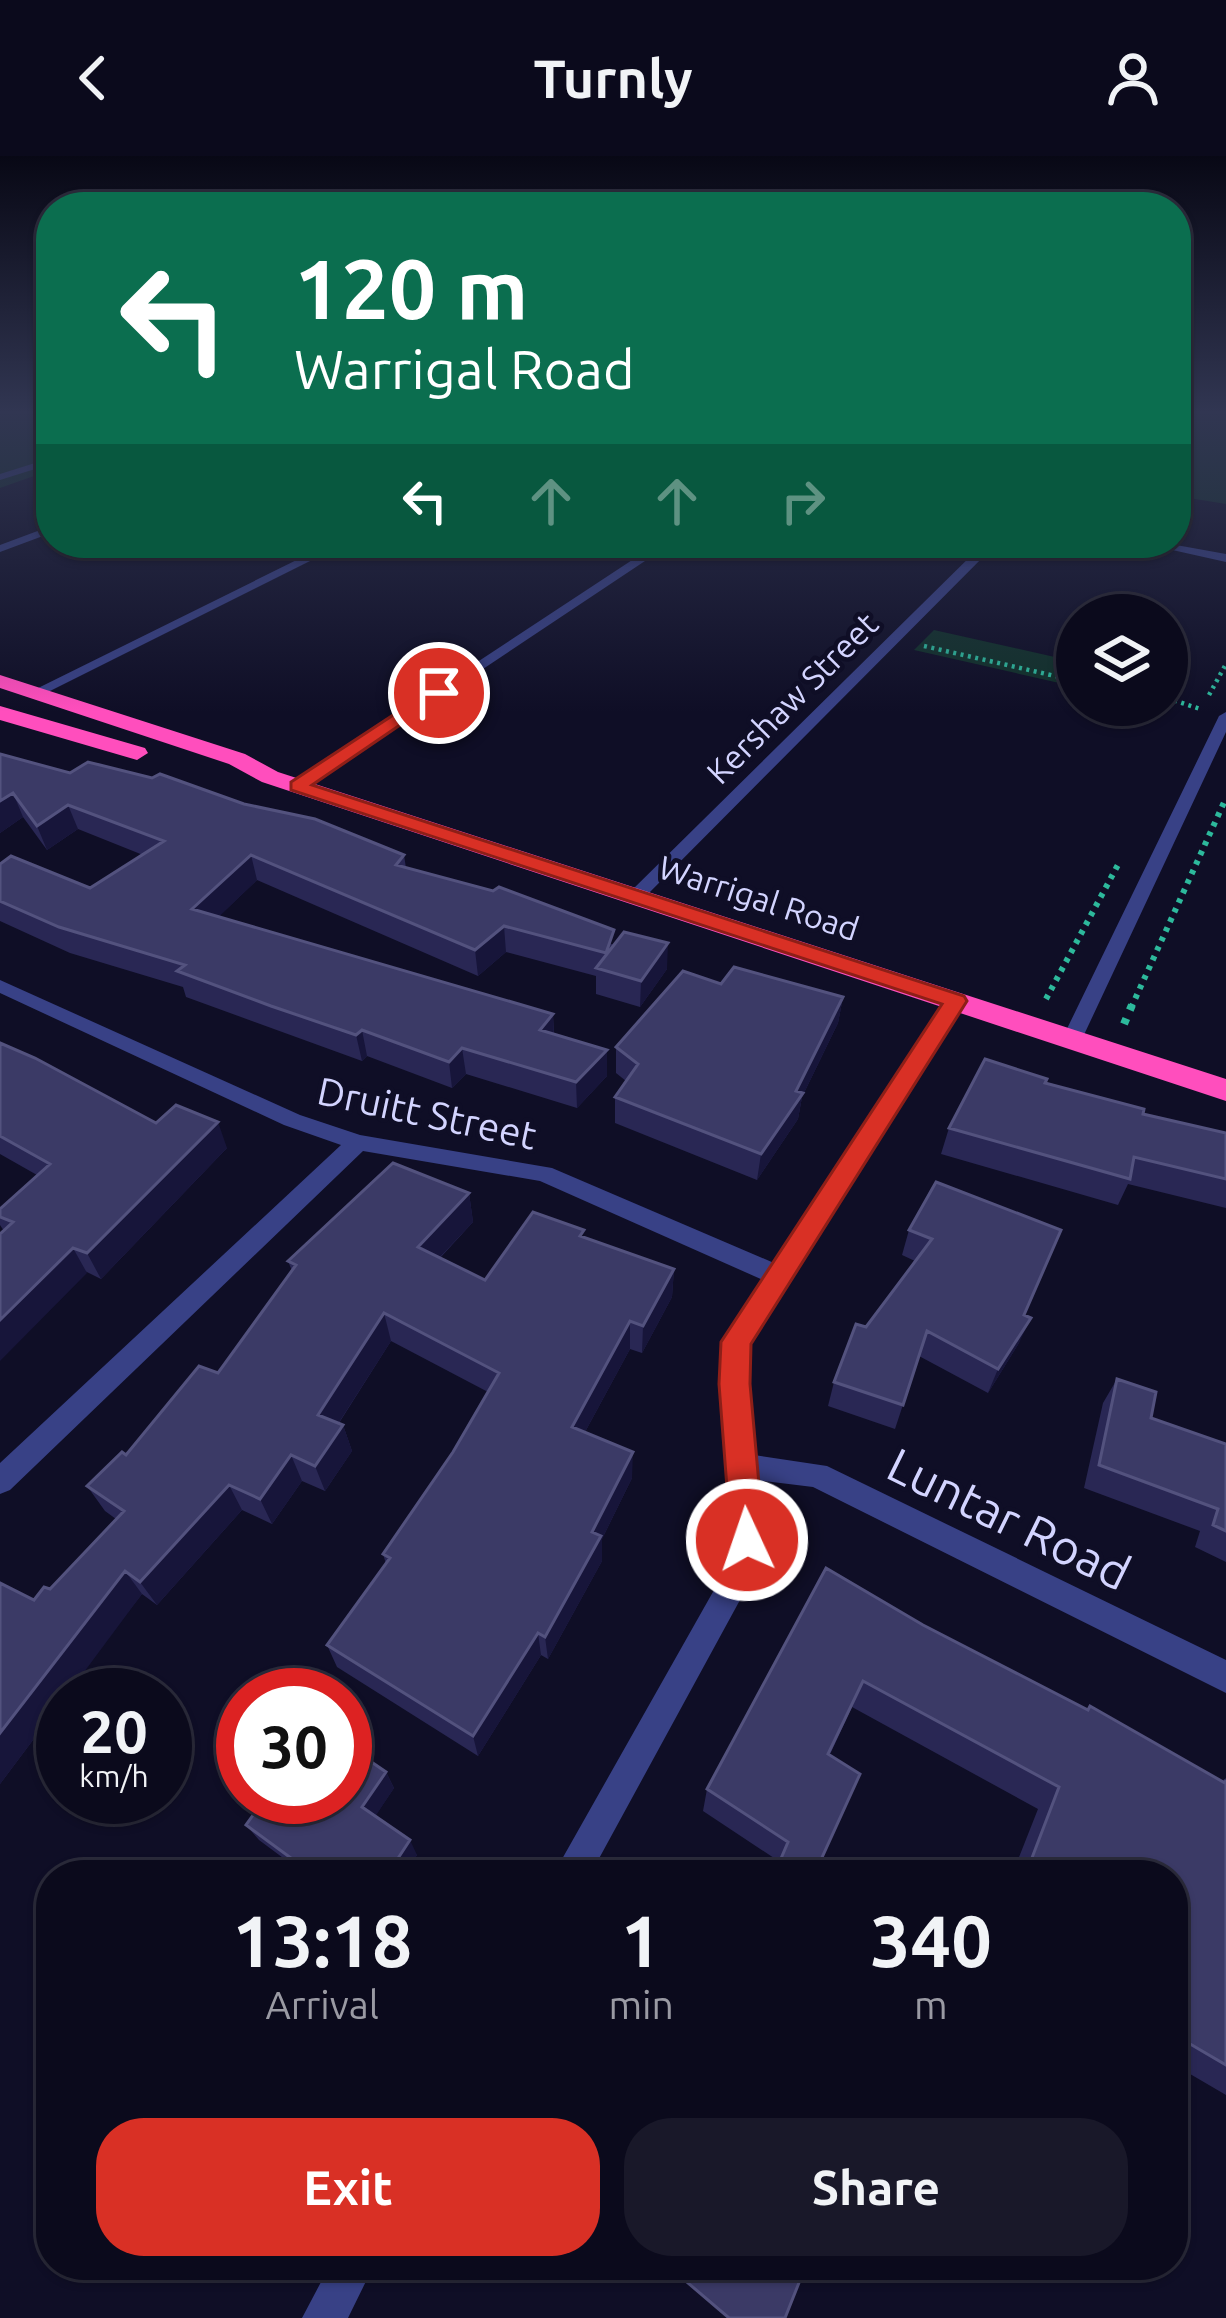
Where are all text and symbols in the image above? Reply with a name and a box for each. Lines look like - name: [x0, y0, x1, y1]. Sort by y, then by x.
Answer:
- icon: back: [60, 45, 126, 111]
- icon: person: [1100, 45, 1166, 111]
- text: Turnly: [533, 48, 693, 108]
- icon: left: [96, 240, 252, 396]
- text: 120 m: [294, 241, 528, 335]
- text: Warrigal Road: [294, 339, 634, 399]
- icon: left: [392, 468, 458, 534]
- icon: ahead: [518, 468, 584, 534]
- icon: ahead: [644, 468, 710, 534]
- icon: right: [770, 468, 836, 534]
- map controls: [1056, 594, 1188, 726]
- button: layers: [1056, 594, 1188, 726]
- street label: Kershaw Street: [699, 605, 885, 791]
- pin: [388, 642, 490, 744]
- icon: arrive: [406, 660, 472, 726]
- street label: Warrigal Road: [654, 848, 864, 947]
- street label: Druitt Street: [314, 1068, 540, 1157]
- street label: Luntar Road: [880, 1436, 1139, 1600]
- position arrow: [684, 1477, 810, 1603]
- speed limit sign: 30: [216, 1668, 372, 1824]
- text: 20: [80, 1697, 148, 1764]
- text: km/h: [79, 1759, 149, 1793]
- text: 13:18: [232, 1900, 412, 1981]
- text: 1: [621, 1900, 661, 1981]
- text: 340: [870, 1900, 992, 1981]
- text: Arrival: [265, 1983, 379, 2026]
- text: min: [608, 1983, 674, 2026]
- text: m: [914, 1983, 948, 2026]
- button: Exit: [96, 2118, 600, 2256]
- button: Share: [624, 2118, 1128, 2256]

